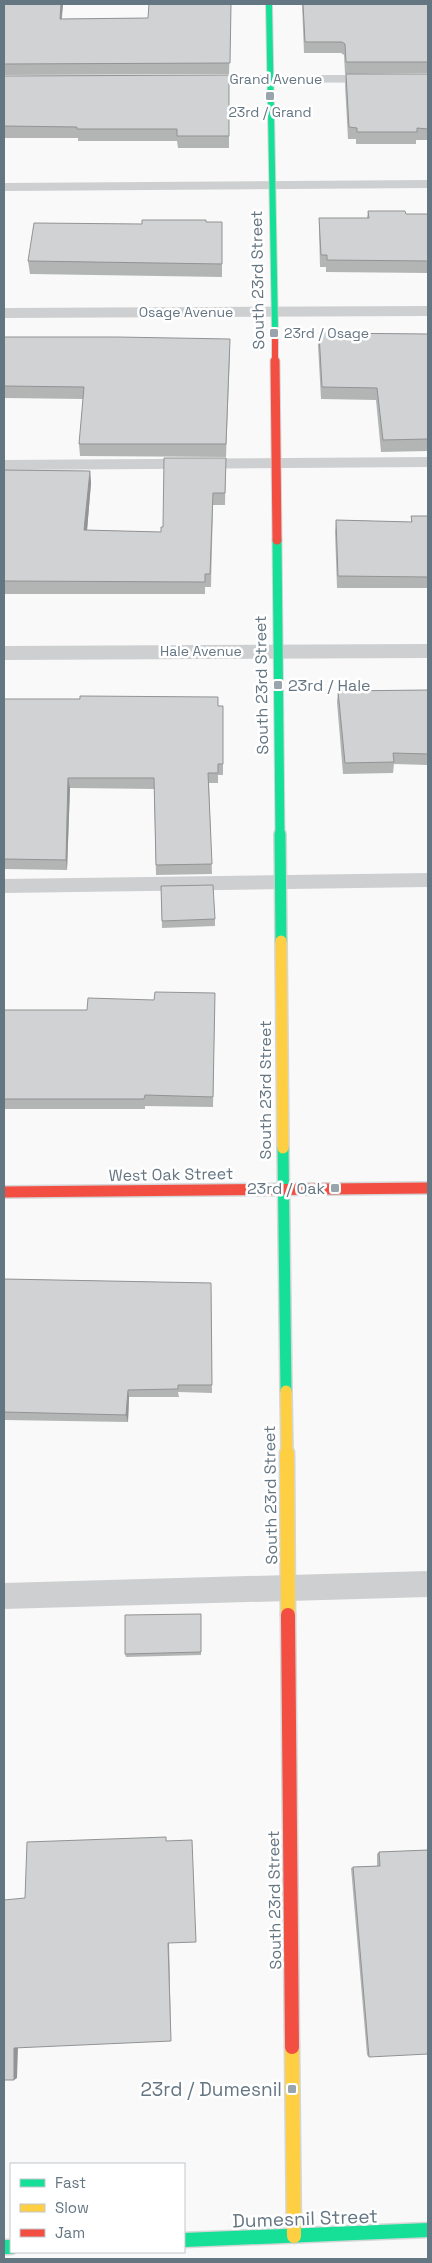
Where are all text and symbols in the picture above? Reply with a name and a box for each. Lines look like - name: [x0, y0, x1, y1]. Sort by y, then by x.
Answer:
- street label: Grand Avenue: [230, 70, 322, 88]
- marker: 23rd / Grand: [264, 90, 276, 102]
- place label: 23rd / Grand: [228, 103, 312, 121]
- street label: South 23rd Street: [246, 210, 269, 350]
- street label: Osage Avenue: [139, 303, 233, 321]
- place label: 23rd / Osage: [284, 324, 369, 342]
- marker: 23rd / Osage: [268, 327, 280, 339]
- street label: South 23rd Street: [250, 615, 273, 755]
- street label: Hale Avenue: [160, 642, 242, 660]
- place label: 23rd / Hale: [288, 675, 371, 696]
- marker: 23rd / Hale: [272, 679, 284, 691]
- street label: South 23rd Street: [255, 1020, 276, 1160]
- street label: West Oak Street: [109, 1163, 233, 1186]
- place label: 23rd / Oak: [247, 1178, 325, 1199]
- marker: 23rd / Oak: [329, 1182, 341, 1194]
- street label: South 23rd Street: [259, 1425, 282, 1565]
- street label: South 23rd Street: [263, 1830, 286, 1970]
- place label: 23rd / Dumesnil: [140, 2077, 282, 2102]
- marker: 23rd / Dumesnil: [286, 2083, 298, 2095]
- legend: [10, 2163, 185, 2253]
- text: Fast: [55, 2173, 86, 2192]
- text: Slow: [55, 2198, 89, 2217]
- street label: Dumesnil Street: [232, 2203, 378, 2234]
- text: Jam: [55, 2223, 85, 2242]

